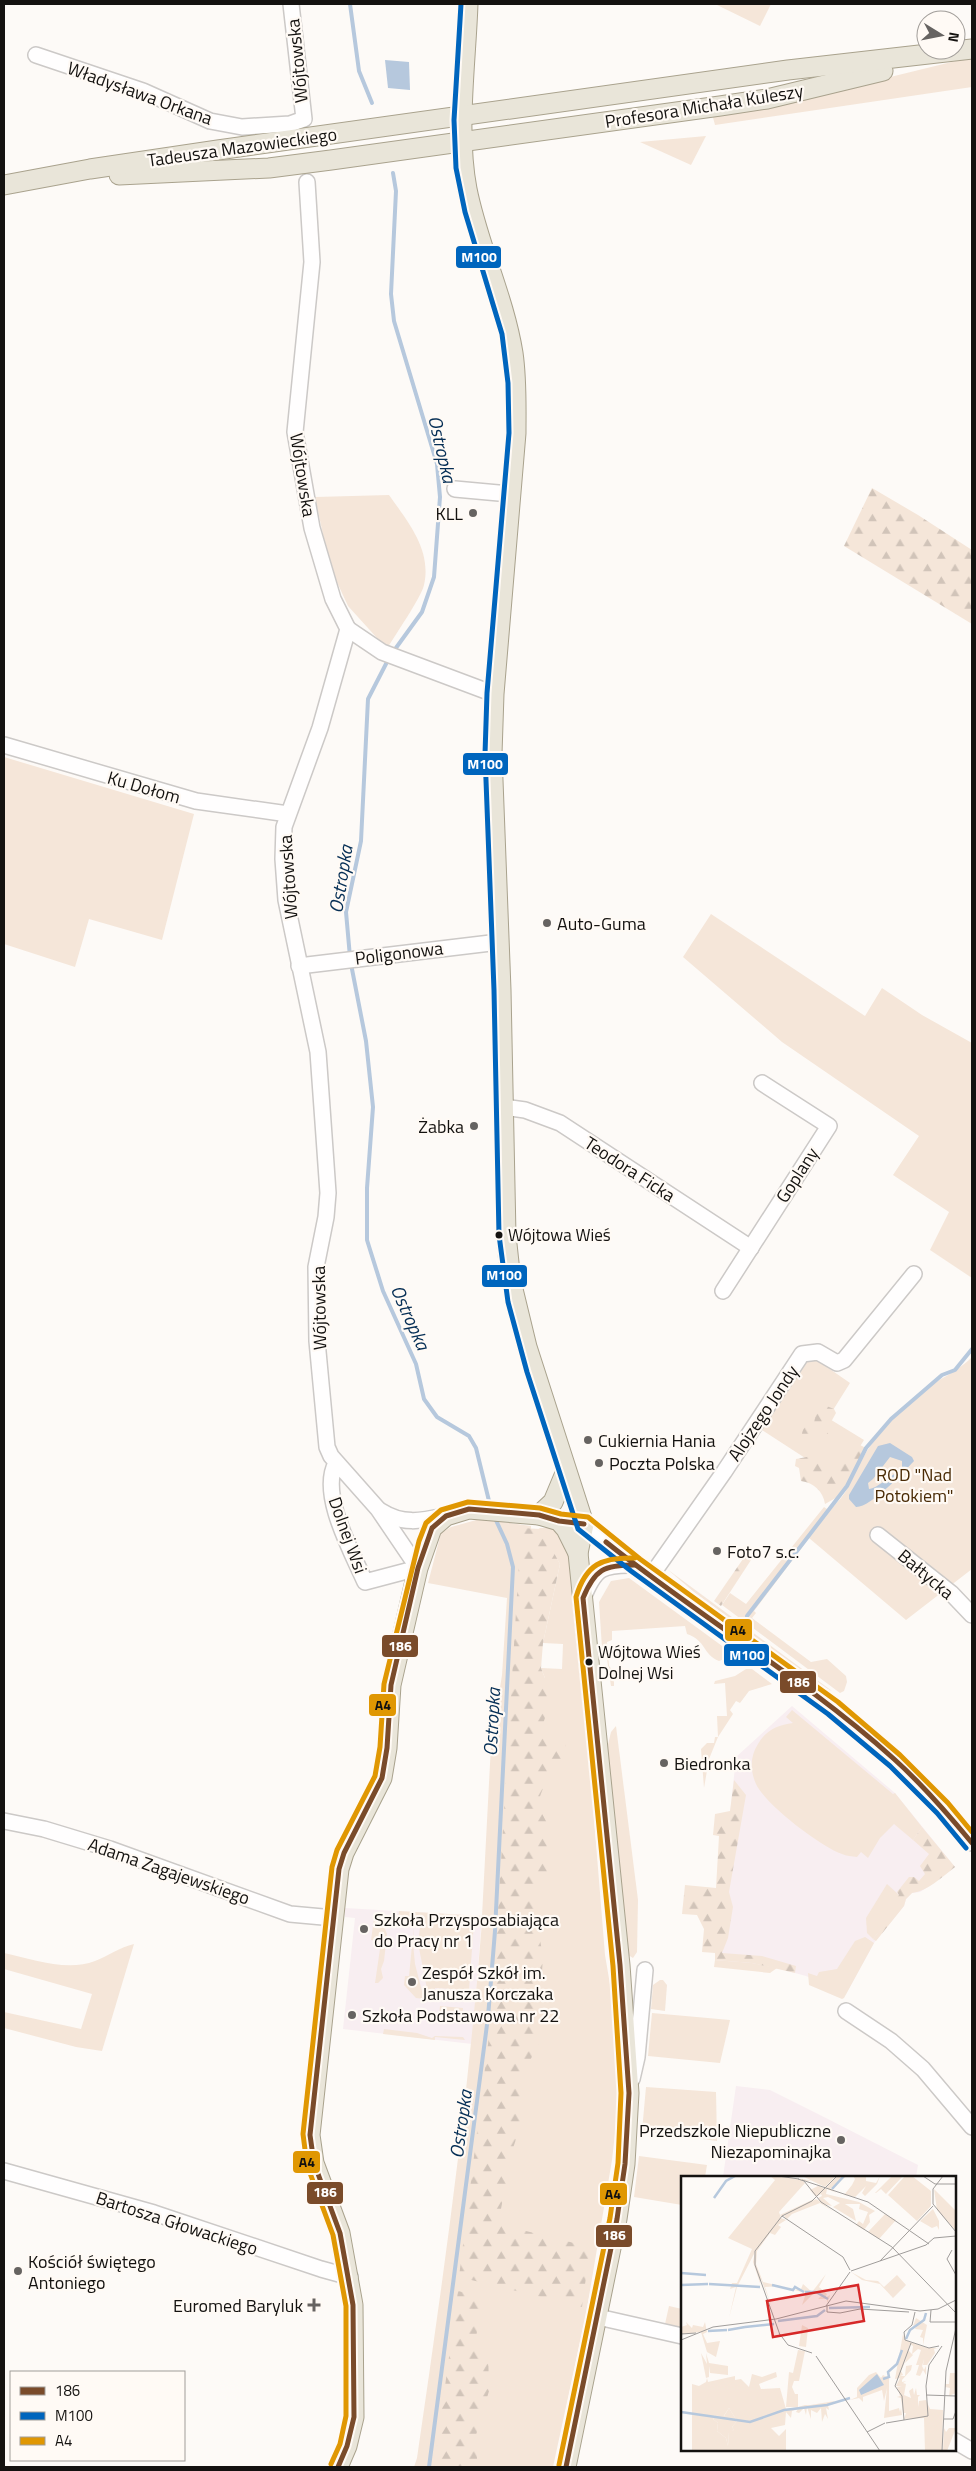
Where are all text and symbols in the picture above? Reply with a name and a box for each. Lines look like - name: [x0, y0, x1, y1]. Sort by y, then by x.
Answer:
- north arrow: [916, 10, 966, 60]
- street label: Wójtowska: [279, 18, 315, 104]
- text: N: [943, 31, 965, 44]
- street label: Władysława Orkana: [64, 54, 216, 132]
- street label: Profesora Michała Kuleszy: [603, 77, 805, 135]
- street label: Tadeusza Mazowieckiego: [145, 120, 339, 174]
- line badge: M100: [455, 245, 502, 269]
- text: M100: [461, 246, 497, 267]
- water label: Ostropka: [421, 412, 465, 487]
- street label: Wójtowska: [283, 431, 323, 519]
- place label: KLL: [436, 500, 463, 527]
- marker: KLL: [467, 507, 479, 519]
- line badge: M100: [462, 752, 509, 776]
- text: M100: [467, 753, 503, 774]
- street label: Ku Dołom: [104, 764, 184, 810]
- street label: Wójtowska: [272, 834, 304, 920]
- water label: Ostropka: [320, 841, 360, 915]
- place label: Auto-Guma: [557, 910, 646, 937]
- marker: Auto-Guma: [541, 917, 553, 929]
- street label: Poligonowa: [353, 934, 445, 972]
- place label: Żabka: [418, 1113, 464, 1140]
- marker: Żabka: [468, 1120, 480, 1132]
- street label: Teodora Ficka: [579, 1129, 681, 1209]
- street label: Goplany: [769, 1142, 825, 1208]
- place label: Wójtowa Wieś: [508, 1222, 611, 1248]
- marker: Wójtowa Wieś: [494, 1230, 504, 1240]
- line badge: M100: [481, 1264, 528, 1288]
- text: M100: [486, 1264, 522, 1285]
- street label: Wójtowska: [305, 1266, 333, 1350]
- water label: Ostropka: [384, 1280, 439, 1356]
- street label: Alojzego Jondy: [721, 1359, 805, 1466]
- place label: Cukiernia Hania: [598, 1427, 715, 1454]
- marker: Cukiernia Hania: [582, 1434, 594, 1446]
- place label: Poczta Polska: [609, 1450, 715, 1477]
- marker: Poczta Polska: [593, 1457, 605, 1469]
- park label: ROD "Nad Potokiem": [874, 1461, 954, 1509]
- street label: Dolnej Wsi: [322, 1493, 374, 1577]
- place label: Foto7 s.c.: [727, 1538, 799, 1565]
- street label: Bałtycka: [892, 1542, 960, 1606]
- marker: Foto7 s.c.: [711, 1545, 723, 1557]
- line badge: A4: [724, 1618, 753, 1642]
- text: A4: [730, 1619, 746, 1640]
- line badge: 186: [381, 1634, 419, 1658]
- text: 186: [388, 1635, 412, 1656]
- place label: Wójtowa Wieś Dolnej Wsi: [598, 1639, 701, 1686]
- line badge: M100: [723, 1643, 770, 1667]
- text: M100: [729, 1644, 765, 1665]
- marker: Wójtowa Wieś Dolnej Wsi: [584, 1657, 594, 1667]
- line badge: 186: [779, 1670, 817, 1694]
- text: 186: [786, 1671, 810, 1692]
- water label: Ostropka: [475, 1686, 507, 1757]
- line badge: A4: [368, 1693, 397, 1717]
- text: A4: [375, 1694, 391, 1715]
- place label: Biedronka: [674, 1750, 750, 1777]
- marker: Biedronka: [658, 1757, 670, 1769]
- street label: Adama Zagajewskiego: [84, 1831, 254, 1911]
- place label: Szkoła Przysposabiająca do Pracy nr 1: [374, 1906, 559, 1954]
- marker: Szkoła Przysposabiająca do Pracy nr 1: [358, 1923, 370, 1935]
- place label: Zespół Szkół im. Janusza Korczaka: [422, 1959, 553, 2007]
- marker: Zespół Szkół im. Janusza Korczaka: [406, 1976, 418, 1988]
- place label: Szkoła Podstawowa nr 22: [362, 2002, 559, 2029]
- marker: Szkoła Podstawowa nr 22: [346, 2009, 358, 2021]
- water label: Ostropka: [441, 2087, 479, 2160]
- place label: Przedszkole Niepubliczne Niezapominajka: [639, 2117, 831, 2165]
- marker: Przedszkole Niepubliczne Niezapominajka: [835, 2134, 847, 2146]
- line badge: A4: [292, 2150, 321, 2174]
- text: A4: [299, 2151, 315, 2172]
- inset map: [681, 2176, 956, 2451]
- line badge: 186: [306, 2181, 344, 2205]
- text: 186: [313, 2181, 337, 2202]
- line badge: A4: [599, 2182, 628, 2206]
- text: A4: [605, 2183, 621, 2204]
- street label: Bartosza Głowackiego: [93, 2184, 261, 2262]
- line badge: 186: [595, 2224, 633, 2248]
- text: 186: [602, 2224, 626, 2245]
- place label: Kościół świętego Antoniego: [28, 2248, 156, 2296]
- marker: Kościół świętego Antoniego: [12, 2265, 24, 2277]
- place label: Euromed Baryluk: [173, 2292, 303, 2319]
- marker: Euromed Baryluk: [307, 2298, 321, 2312]
- legend: [10, 2371, 185, 2461]
- text: 186: [55, 2379, 80, 2402]
- text: M100: [55, 2404, 93, 2427]
- text: A4: [55, 2429, 72, 2452]

